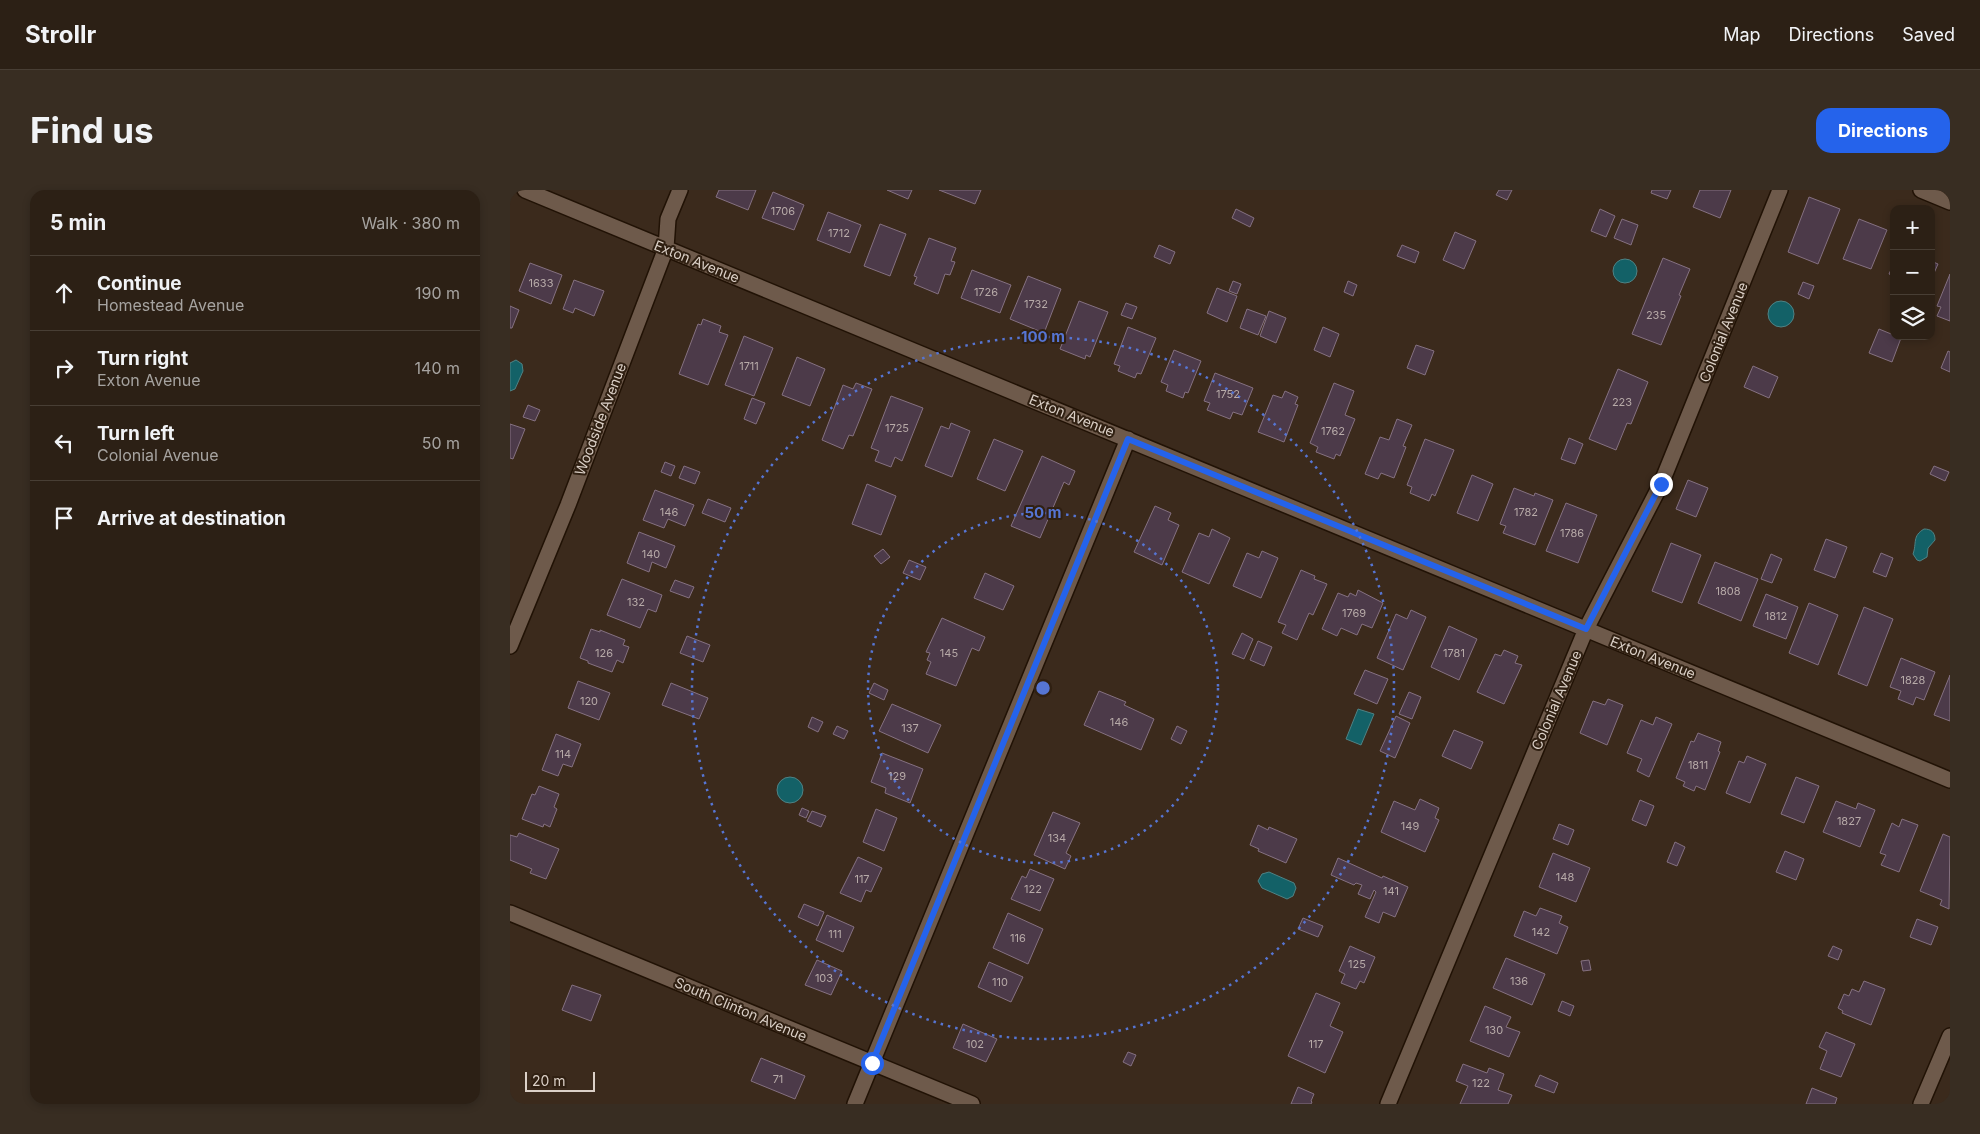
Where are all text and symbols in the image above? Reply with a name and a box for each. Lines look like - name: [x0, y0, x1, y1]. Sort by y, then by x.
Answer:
- text: Strollr: [25, 20, 96, 49]
- text: Map: [1723, 24, 1761, 45]
- text: Directions: [1789, 24, 1874, 45]
- text: Saved: [1902, 24, 1955, 45]
- button: Directions: [1816, 108, 1950, 153]
- text: Find us: [30, 109, 154, 151]
- house number: 1706: [771, 204, 795, 218]
- map controls: [1890, 205, 1935, 340]
- button: +: [1890, 205, 1935, 250]
- text: 5 min: [50, 210, 106, 235]
- text: Walk · 380 m: [361, 213, 460, 233]
- house number: 1712: [828, 226, 850, 240]
- street label: Exton Avenue: [652, 236, 742, 286]
- button: −: [1890, 250, 1935, 295]
- text: Continue: [97, 272, 182, 295]
- house number: 1633: [529, 276, 554, 290]
- icon: ahead: [50, 279, 78, 307]
- street label: Colonial Avenue: [1695, 279, 1751, 385]
- text: 190 m: [415, 283, 460, 303]
- house number: 1726: [974, 285, 998, 299]
- text: Homestead Avenue: [97, 295, 244, 315]
- button: layers: [1890, 295, 1935, 340]
- house number: 1732: [1024, 297, 1048, 311]
- house number: 235: [1646, 308, 1666, 322]
- text: 100 m: [1021, 327, 1065, 346]
- text: Turn right: [97, 347, 188, 370]
- icon: right: [50, 354, 78, 382]
- text: 140 m: [415, 358, 460, 378]
- house number: 1711: [739, 359, 759, 373]
- street label: Woodside Avenue: [571, 360, 629, 478]
- text: Exton Avenue: [97, 370, 201, 390]
- house number: 1752: [1216, 387, 1240, 401]
- street label: Exton Avenue: [1027, 390, 1117, 440]
- house number: 223: [1612, 395, 1632, 409]
- house number: 1725: [885, 421, 909, 435]
- text: Turn left: [97, 422, 175, 445]
- house number: 1762: [1321, 424, 1345, 438]
- icon: left: [50, 429, 78, 457]
- text: 50 m: [422, 433, 460, 453]
- text: Colonial Avenue: [97, 445, 219, 465]
- route end: [1650, 473, 1673, 496]
- text: 50 m: [1025, 503, 1061, 522]
- icon: arrive: [50, 504, 78, 532]
- house number: 146: [660, 505, 678, 519]
- house number: 1782: [1514, 505, 1538, 519]
- text: Arrive at destination: [97, 507, 286, 530]
- house number: 1786: [1560, 526, 1584, 540]
- house number: 140: [642, 547, 660, 561]
- house number: 1808: [1715, 584, 1741, 598]
- house number: 132: [627, 595, 645, 609]
- house number: 1769: [1342, 606, 1366, 620]
- house number: 1812: [1765, 609, 1787, 623]
- street label: Exton Avenue: [1608, 632, 1698, 682]
- house number: 126: [595, 646, 613, 660]
- house number: 145: [940, 646, 958, 660]
- house number: 1781: [1443, 646, 1465, 660]
- street label: Colonial Avenue: [1527, 648, 1585, 752]
- house number: 1828: [1901, 673, 1926, 687]
- centre of rings: [1034, 679, 1052, 697]
- house number: 120: [580, 694, 598, 708]
- house number: 146: [1110, 715, 1128, 729]
- house number: 137: [901, 721, 919, 735]
- house number: 114: [555, 747, 571, 761]
- house number: 1811: [1688, 758, 1708, 772]
- house number: 129: [888, 769, 906, 783]
- house number: 1827: [1837, 814, 1861, 828]
- house number: 149: [1401, 819, 1419, 833]
- house number: 134: [1048, 831, 1066, 845]
- house number: 148: [1556, 870, 1574, 884]
- house number: 117: [854, 872, 870, 886]
- house number: 122: [1024, 882, 1042, 896]
- house number: 141: [1383, 884, 1399, 898]
- house number: 142: [1532, 925, 1550, 939]
- house number: 111: [828, 927, 842, 941]
- house number: 116: [1010, 931, 1026, 945]
- house number: 125: [1348, 957, 1366, 971]
- house number: 103: [815, 971, 833, 985]
- street label: South Clinton Avenue: [672, 973, 810, 1045]
- house number: 136: [1510, 974, 1528, 988]
- house number: 110: [992, 975, 1008, 989]
- house number: 130: [1485, 1023, 1503, 1037]
- house number: 102: [966, 1037, 984, 1051]
- house number: 117: [1308, 1037, 1324, 1051]
- route start: [861, 1052, 884, 1075]
- scale bar: [525, 1069, 595, 1092]
- text: 20 m: [532, 1072, 566, 1089]
- house number: 71: [773, 1072, 783, 1086]
- house number: 122: [1472, 1076, 1490, 1090]

